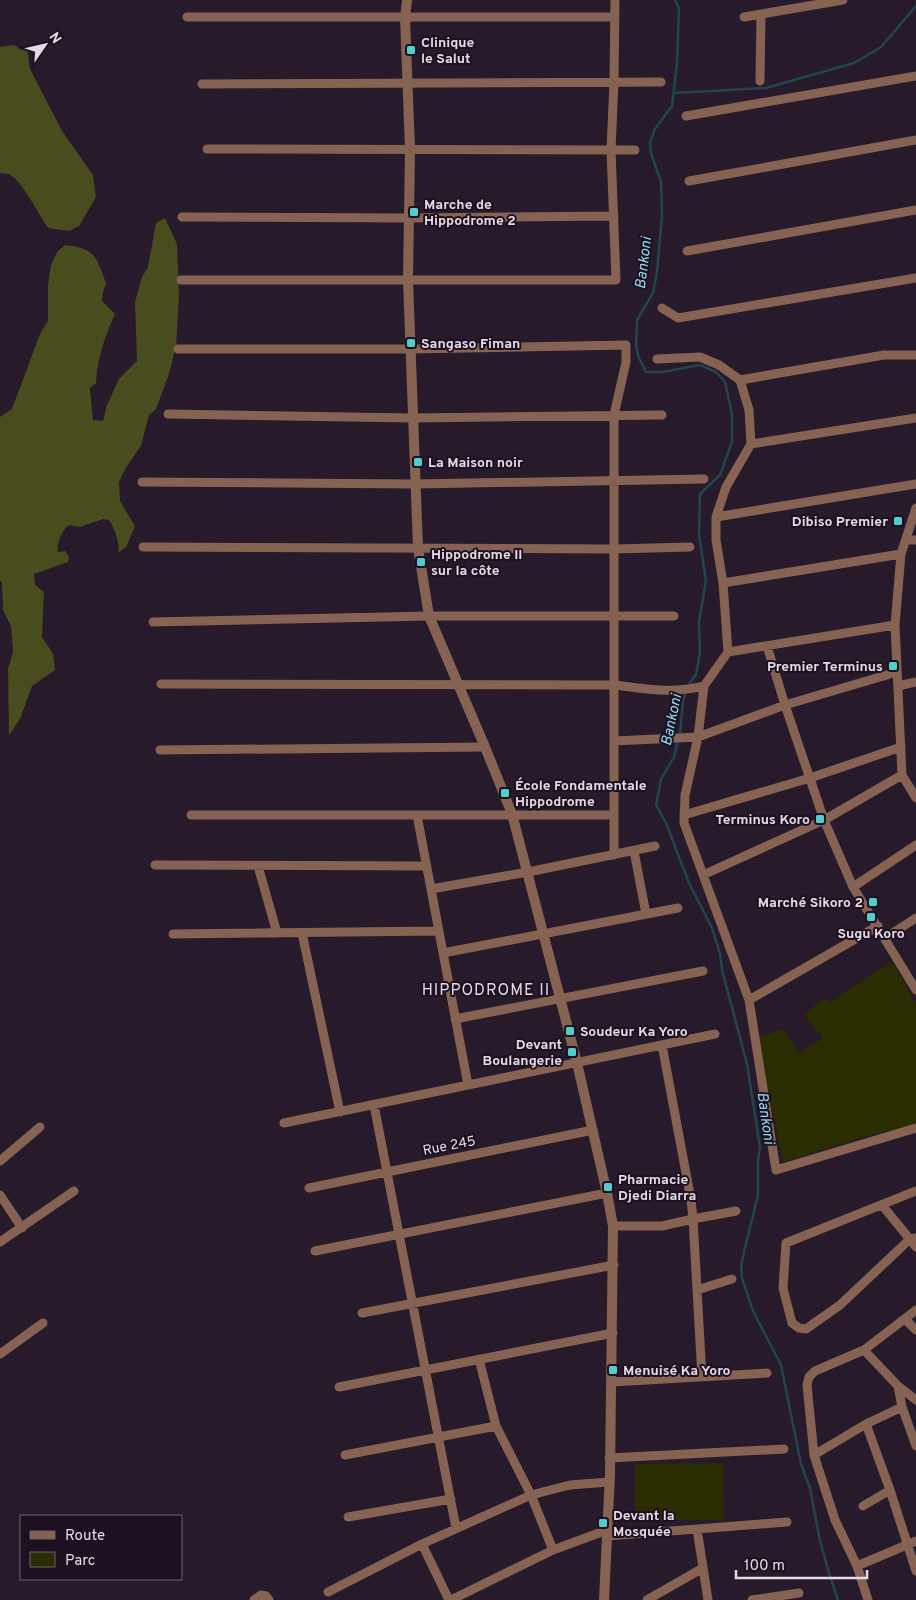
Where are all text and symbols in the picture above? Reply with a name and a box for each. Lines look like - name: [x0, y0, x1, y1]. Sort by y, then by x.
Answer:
- north arrow: [20, 20, 70, 70]
- text: N: [45, 30, 64, 47]
- place label: Clinique le Salut: [421, 35, 474, 68]
- marker: Clinique le Salut: [405, 44, 417, 56]
- place label: Marche de Hippodrome 2: [424, 197, 516, 230]
- marker: Marche de Hippodrome 2: [408, 206, 420, 218]
- water label: Bankoni: [632, 235, 657, 290]
- place label: Sangaso Fiman: [421, 336, 520, 353]
- marker: Sangaso Fiman: [405, 337, 417, 349]
- place label: La Maison noir: [428, 455, 523, 472]
- marker: La Maison noir: [412, 456, 424, 468]
- place label: Dibiso Premier: [792, 514, 888, 531]
- marker: Dibiso Premier: [892, 515, 904, 527]
- place label: Hippodrome II sur la côte: [431, 547, 522, 580]
- marker: Hippodrome II sur la côte: [415, 556, 427, 568]
- place label: Premier Terminus: [767, 659, 883, 676]
- marker: Premier Terminus: [887, 660, 899, 672]
- water label: Bankoni: [658, 692, 687, 748]
- place label: École Fondamentale Hippodrome: [515, 777, 647, 811]
- marker: École Fondamentale Hippodrome: [499, 787, 511, 799]
- place label: Terminus Koro: [716, 812, 810, 829]
- marker: Terminus Koro: [814, 813, 826, 825]
- place label: Marché Sikoro 2: [758, 895, 863, 912]
- marker: Marché Sikoro 2: [867, 896, 879, 908]
- marker: Sugu Koro: [865, 911, 877, 923]
- place label: Sugu Koro: [837, 926, 905, 943]
- district label: HIPPODROME II: [422, 981, 550, 1001]
- place label: Soudeur Ka Yoro: [580, 1024, 688, 1041]
- marker: Soudeur Ka Yoro: [564, 1025, 576, 1037]
- place label: Devant Boulangerie: [482, 1037, 562, 1070]
- marker: Devant Boulangerie: [566, 1046, 578, 1058]
- water label: Bankoni: [751, 1091, 778, 1147]
- street label: Rue 245: [421, 1133, 477, 1160]
- place label: Pharmacie Djedi Diarra: [618, 1172, 696, 1205]
- marker: Pharmacie Djedi Diarra: [602, 1181, 614, 1193]
- place label: Menuisé Ka Yoro: [623, 1363, 731, 1380]
- marker: Menuisé Ka Yoro: [607, 1364, 619, 1376]
- place label: Devant la Mosquée: [613, 1508, 675, 1541]
- legend: [20, 1515, 182, 1580]
- marker: Devant la Mosquée: [597, 1517, 609, 1529]
- text: Route: [65, 1527, 105, 1546]
- scale bar: [736, 1548, 867, 1580]
- text: Parc: [65, 1552, 95, 1571]
- text: 100 m: [744, 1557, 785, 1576]

